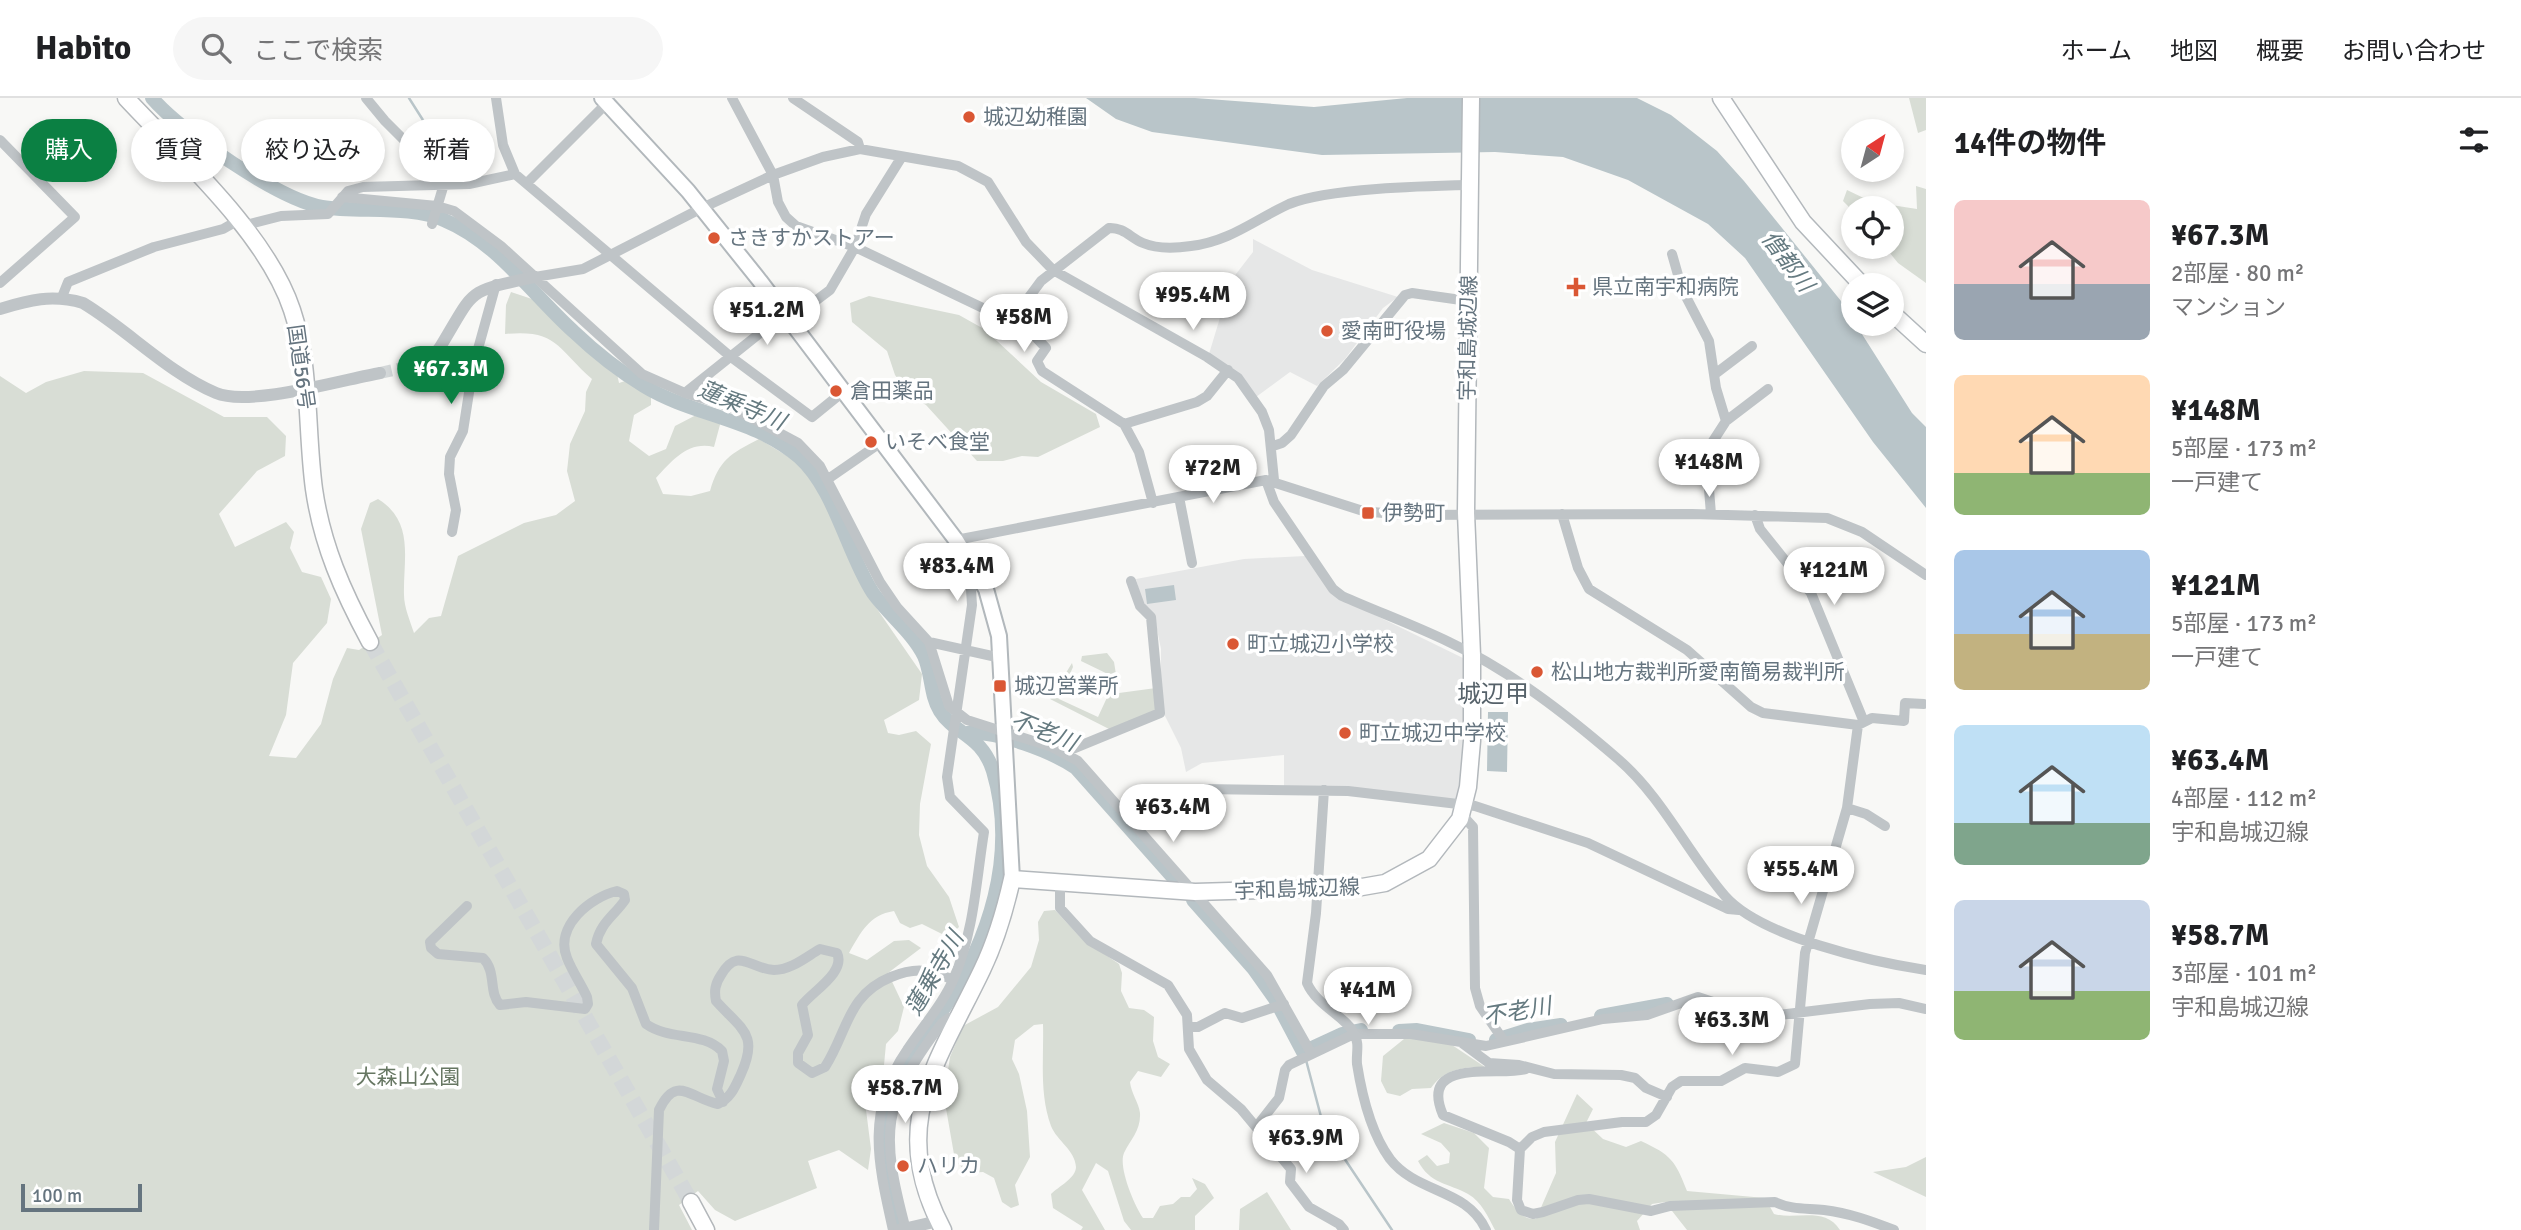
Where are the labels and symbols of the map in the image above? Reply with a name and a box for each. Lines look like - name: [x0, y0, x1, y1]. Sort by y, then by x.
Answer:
- place label: 城辺幼稚園: [983, 104, 1088, 130]
- marker: 城辺幼稚園: [961, 109, 977, 125]
- north arrow: [1841, 119, 1904, 182]
- place label: さきすかストアー: [728, 225, 895, 251]
- water label: 僧都川: [1755, 225, 1822, 300]
- marker: さきすかストアー: [706, 230, 722, 246]
- pin: ¥95.4M: [1136, 272, 1250, 332]
- place label: 県立南宇和病院: [1592, 274, 1739, 300]
- street label: 宇和島城辺線: [1454, 275, 1482, 401]
- marker: 県立南宇和病院: [1566, 277, 1586, 297]
- pin: ¥51.2M: [710, 288, 824, 347]
- pin: ¥58M: [983, 294, 1065, 354]
- place label: 愛南町役場: [1341, 318, 1446, 344]
- street label: 国道56号: [282, 323, 320, 411]
- marker: 愛南町役場: [1319, 323, 1335, 339]
- pin: ¥67.3M: [394, 346, 508, 406]
- water label: 蓮乗寺川: [694, 374, 793, 438]
- place label: 倉田薬品: [850, 378, 934, 404]
- marker: 倉田薬品: [828, 383, 844, 399]
- place label: いそべ食堂: [885, 429, 990, 455]
- marker: いそべ食堂: [863, 434, 879, 450]
- pin: ¥148M: [1660, 440, 1758, 499]
- pin: ¥72M: [1172, 446, 1254, 505]
- place label: 伊勢町: [1382, 500, 1445, 526]
- marker: 伊勢町: [1360, 505, 1376, 521]
- pin: ¥83.4M: [900, 544, 1014, 603]
- pin: ¥121M: [1785, 547, 1883, 607]
- place label: 町立城辺小学校: [1247, 631, 1394, 657]
- marker: 町立城辺小学校: [1225, 636, 1241, 652]
- place label: 松山地方裁判所愛南簡易裁判所: [1551, 659, 1845, 685]
- marker: 松山地方裁判所愛南簡易裁判所: [1529, 664, 1545, 680]
- place label: 城辺営業所: [1014, 673, 1119, 699]
- marker: 城辺営業所: [992, 678, 1008, 694]
- district label: 城辺甲: [1457, 679, 1529, 709]
- water label: 不老川: [1006, 705, 1084, 759]
- place label: 町立城辺中学校: [1359, 720, 1506, 746]
- marker: 町立城辺中学校: [1337, 725, 1353, 741]
- pin: ¥63.4M: [1116, 784, 1230, 844]
- pin: ¥55.4M: [1744, 846, 1858, 906]
- street label: 宇和島城辺線: [1234, 874, 1360, 904]
- water label: 蓮乗寺川: [899, 924, 971, 1020]
- pin: ¥41M: [1327, 968, 1409, 1027]
- water label: 不老川: [1481, 991, 1557, 1032]
- pin: ¥63.3M: [1675, 998, 1789, 1057]
- park label: 大森山公園: [356, 1064, 461, 1090]
- pin: ¥58.7M: [848, 1066, 962, 1125]
- pin: ¥63.9M: [1249, 1116, 1363, 1175]
- place label: ハリカ: [917, 1153, 980, 1179]
- marker: ハリカ: [895, 1158, 911, 1174]
- scale bar: [21, 1181, 142, 1213]

